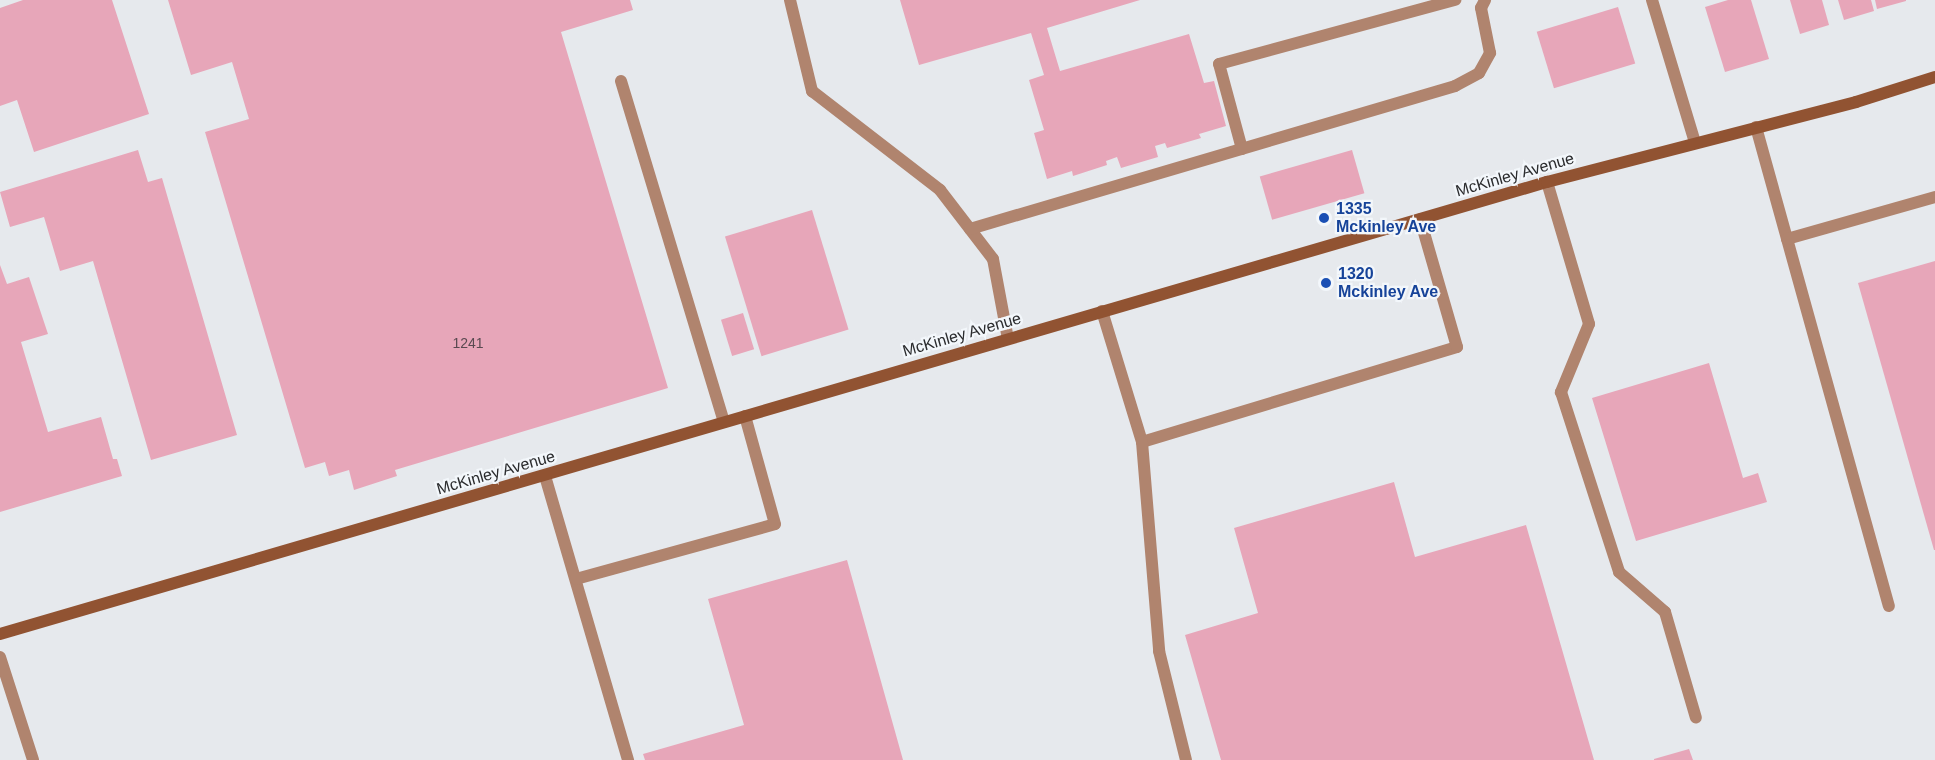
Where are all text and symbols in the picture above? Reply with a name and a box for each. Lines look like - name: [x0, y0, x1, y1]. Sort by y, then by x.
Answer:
- street label: McKinley Avenue: [1453, 149, 1577, 201]
- place label: 1335 Mckinley Ave: [1336, 199, 1437, 237]
- marker: 1335 Mckinley Ave: [1317, 211, 1331, 225]
- place label: 1320 Mckinley Ave: [1338, 264, 1439, 302]
- marker: 1320 Mckinley Ave: [1319, 276, 1333, 290]
- street label: McKinley Avenue: [900, 309, 1024, 361]
- house number: 1241: [452, 335, 484, 351]
- street label: McKinley Avenue: [434, 447, 558, 499]

